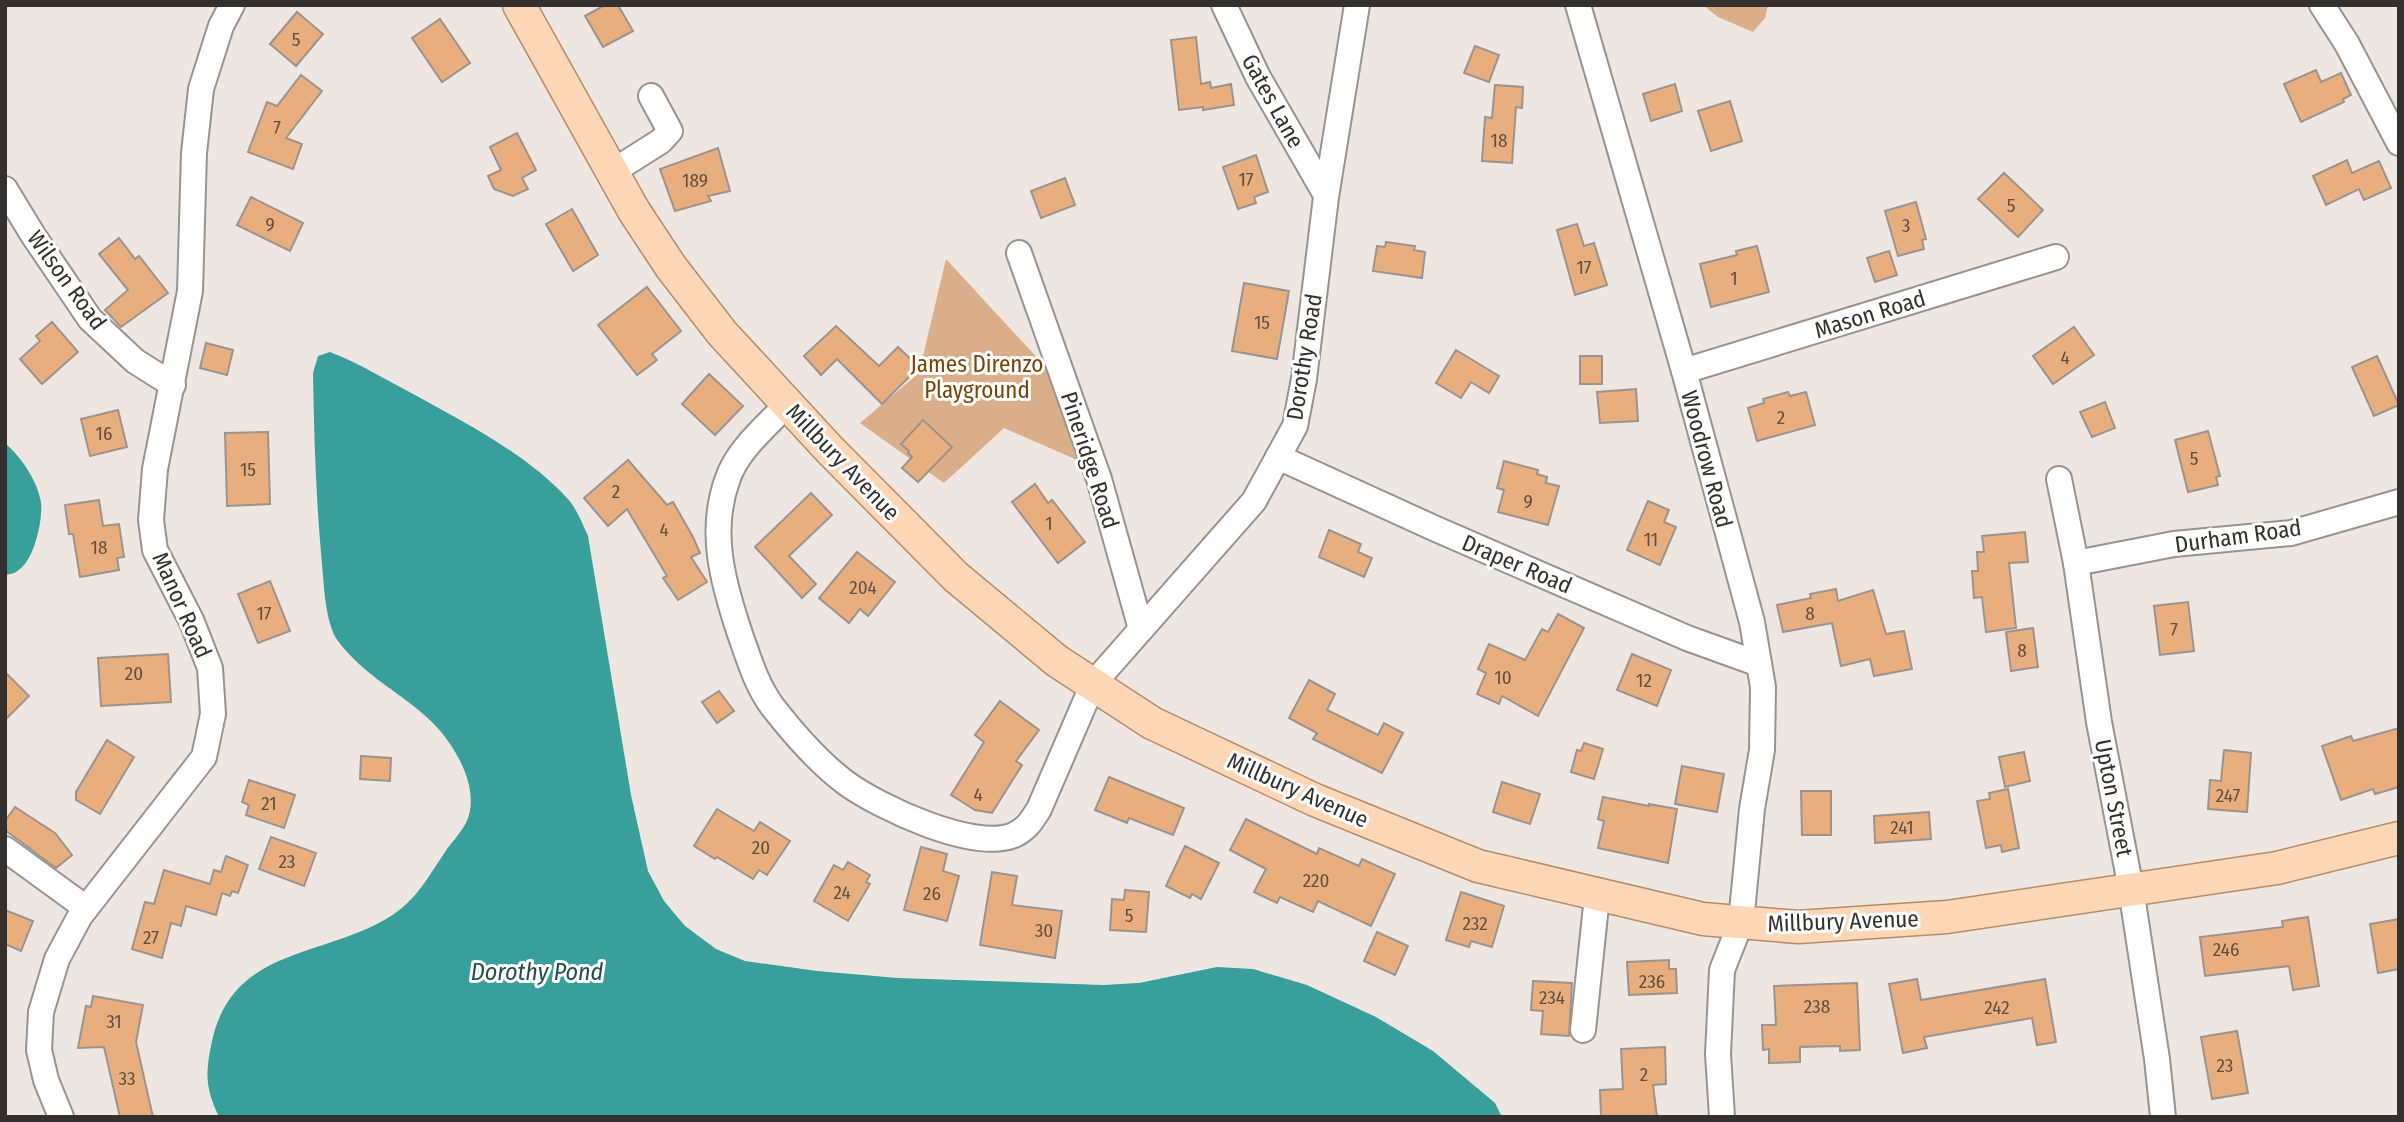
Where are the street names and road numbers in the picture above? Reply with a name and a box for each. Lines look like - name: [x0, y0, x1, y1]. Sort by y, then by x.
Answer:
- street label: Gates Lane: [1236, 49, 1310, 153]
- street label: Wilson Road: [22, 225, 112, 335]
- street label: Mason Road: [1811, 284, 1929, 344]
- street label: Dorothy Road: [1280, 292, 1328, 422]
- street label: Woodrow Road: [1675, 387, 1739, 531]
- street label: Pineridge Road: [1055, 388, 1125, 532]
- street label: Millbury Avenue: [780, 398, 906, 526]
- street label: Durham Road: [2173, 513, 2303, 559]
- street label: Draper Road: [1458, 528, 1576, 600]
- street label: Manor Road: [146, 548, 218, 662]
- street label: Upton Street: [2089, 737, 2139, 860]
- street label: Millbury Avenue: [1223, 746, 1373, 834]
- street label: Millbury Avenue: [1767, 904, 1919, 938]

